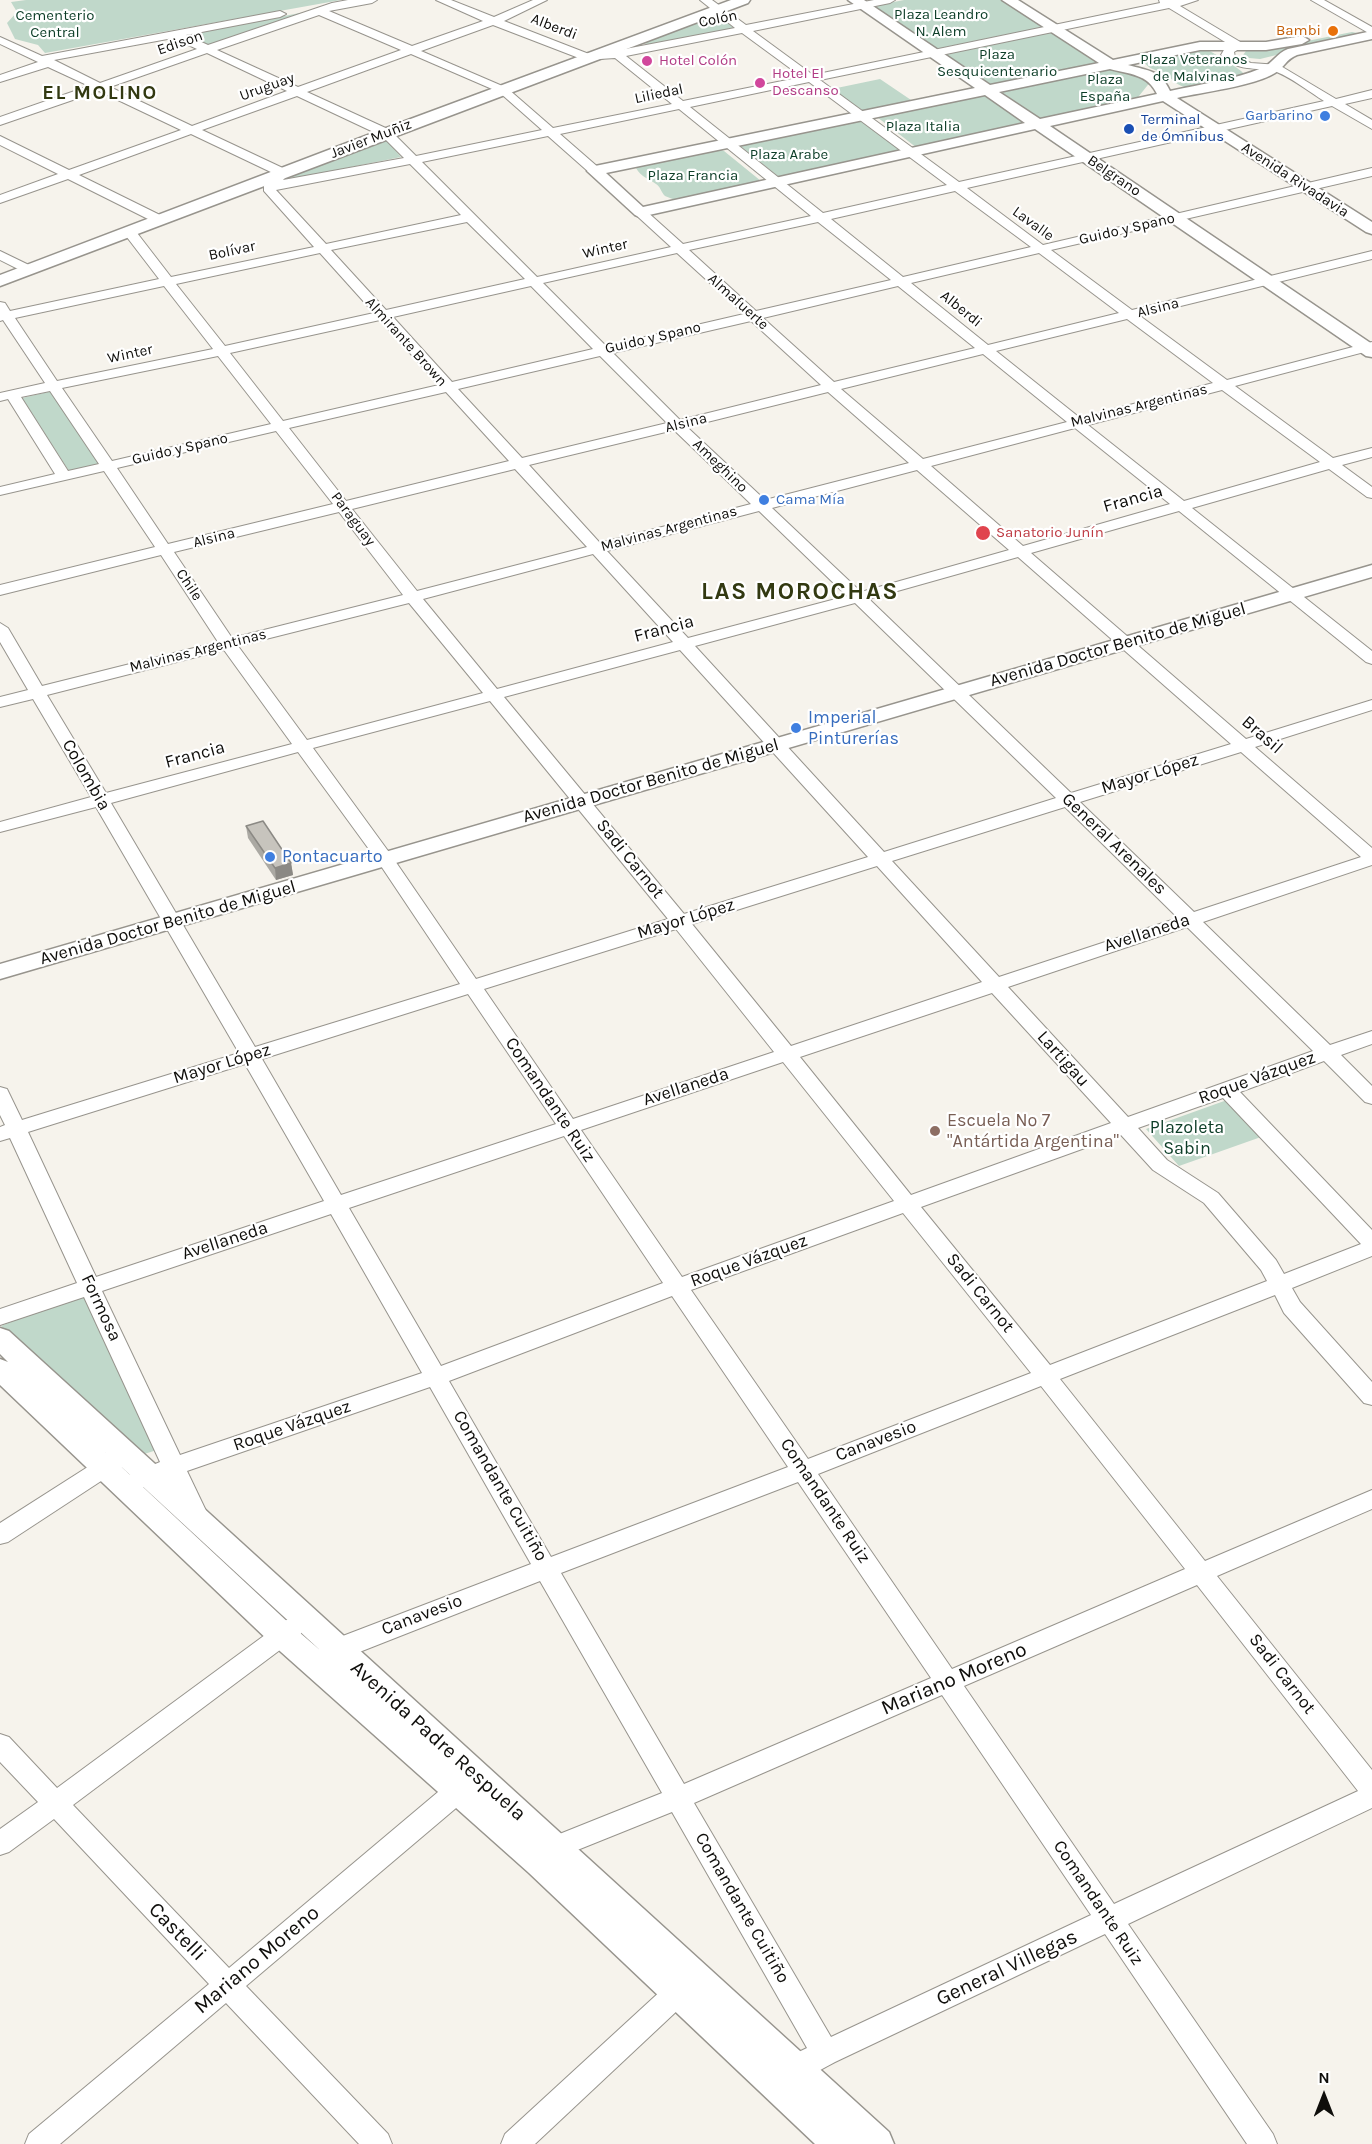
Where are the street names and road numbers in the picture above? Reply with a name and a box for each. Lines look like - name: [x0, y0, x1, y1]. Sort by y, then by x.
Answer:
- street label: Colón: [697, 6, 739, 32]
- street label: Alberdi: [528, 10, 580, 44]
- street label: Edison: [155, 27, 205, 59]
- street label: Uruguay: [237, 69, 297, 105]
- street label: Liliedal: [633, 80, 685, 108]
- street label: Javier Muñiz: [328, 115, 414, 163]
- street label: Avenida Rivadavia: [1238, 139, 1352, 221]
- street label: Belgrano: [1084, 152, 1144, 200]
- street label: Lavalle: [1009, 203, 1057, 245]
- street label: Guido y Spano: [1077, 209, 1177, 249]
- street label: Winter: [581, 235, 629, 263]
- street label: Bolívar: [207, 237, 257, 265]
- street label: Almafuerte: [704, 270, 772, 334]
- street label: Alberdi: [937, 287, 985, 331]
- street label: Almirante Brown: [361, 294, 451, 390]
- street label: Alsina: [1135, 294, 1181, 322]
- street label: Guido y Spano: [603, 318, 703, 358]
- street label: Winter: [106, 340, 154, 368]
- street label: Malvinas Argentinas: [1069, 380, 1209, 432]
- street label: Alsina: [663, 409, 709, 437]
- street label: Guido y Spano: [130, 429, 230, 469]
- street label: Ameghino: [689, 435, 751, 497]
- street label: Francia: [1101, 480, 1165, 518]
- street label: Paraguay: [327, 488, 379, 550]
- street label: Malvinas Argentinas: [599, 502, 739, 556]
- street label: Alsina: [191, 524, 237, 552]
- street label: Chile: [172, 566, 206, 604]
- street label: Avenida Doctor Benito de Miguel: [987, 598, 1249, 692]
- street label: Francia: [632, 611, 696, 647]
- street label: Malvinas Argentinas: [128, 625, 268, 677]
- street label: Brasil: [1237, 711, 1287, 759]
- street label: Avenida Doctor Benito de Miguel: [520, 734, 782, 828]
- street label: Colombia: [57, 736, 115, 814]
- street label: Francia: [163, 737, 227, 773]
- street label: Mayor López: [1099, 749, 1201, 799]
- street label: General Arenales: [1057, 789, 1171, 899]
- street label: Sadi Carnot: [591, 815, 669, 903]
- street label: Avenida Doctor Benito de Miguel: [37, 876, 299, 970]
- street label: Mayor López: [635, 894, 737, 944]
- street label: Avellaneda: [1101, 909, 1193, 957]
- street label: Lartigau: [1032, 1027, 1094, 1091]
- street label: Comandante Ruiz: [500, 1033, 600, 1167]
- street label: Mayor López: [171, 1039, 273, 1089]
- street label: Roque Vázquez: [1196, 1047, 1318, 1109]
- street label: Avellaneda: [640, 1063, 732, 1111]
- street label: Avellaneda: [179, 1217, 271, 1265]
- street label: Roque Vázquez: [688, 1230, 810, 1292]
- street label: Sadi Carnot: [941, 1249, 1019, 1337]
- street label: Formosa: [76, 1271, 126, 1345]
- street label: Roque Vázquez: [230, 1396, 354, 1456]
- street label: Comandante Cuitiño: [448, 1407, 552, 1565]
- street label: Canavesio: [833, 1416, 919, 1466]
- street label: Comandante Ruiz: [775, 1434, 875, 1568]
- street label: Canavesio: [379, 1590, 465, 1640]
- street label: Sadi Carnot: [1244, 1630, 1320, 1718]
- street label: Mariano Moreno: [877, 1637, 1031, 1721]
- street label: Avenida Padre Respuela: [345, 1655, 531, 1827]
- street label: Comandante Cuitiño: [690, 1829, 794, 1987]
- street label: Comandante Ruiz: [1048, 1836, 1148, 1970]
- street label: Castelli: [143, 1897, 211, 1967]
- street label: Mariano Moreno: [189, 1900, 325, 2020]
- street label: General Villegas: [932, 1924, 1082, 2012]

